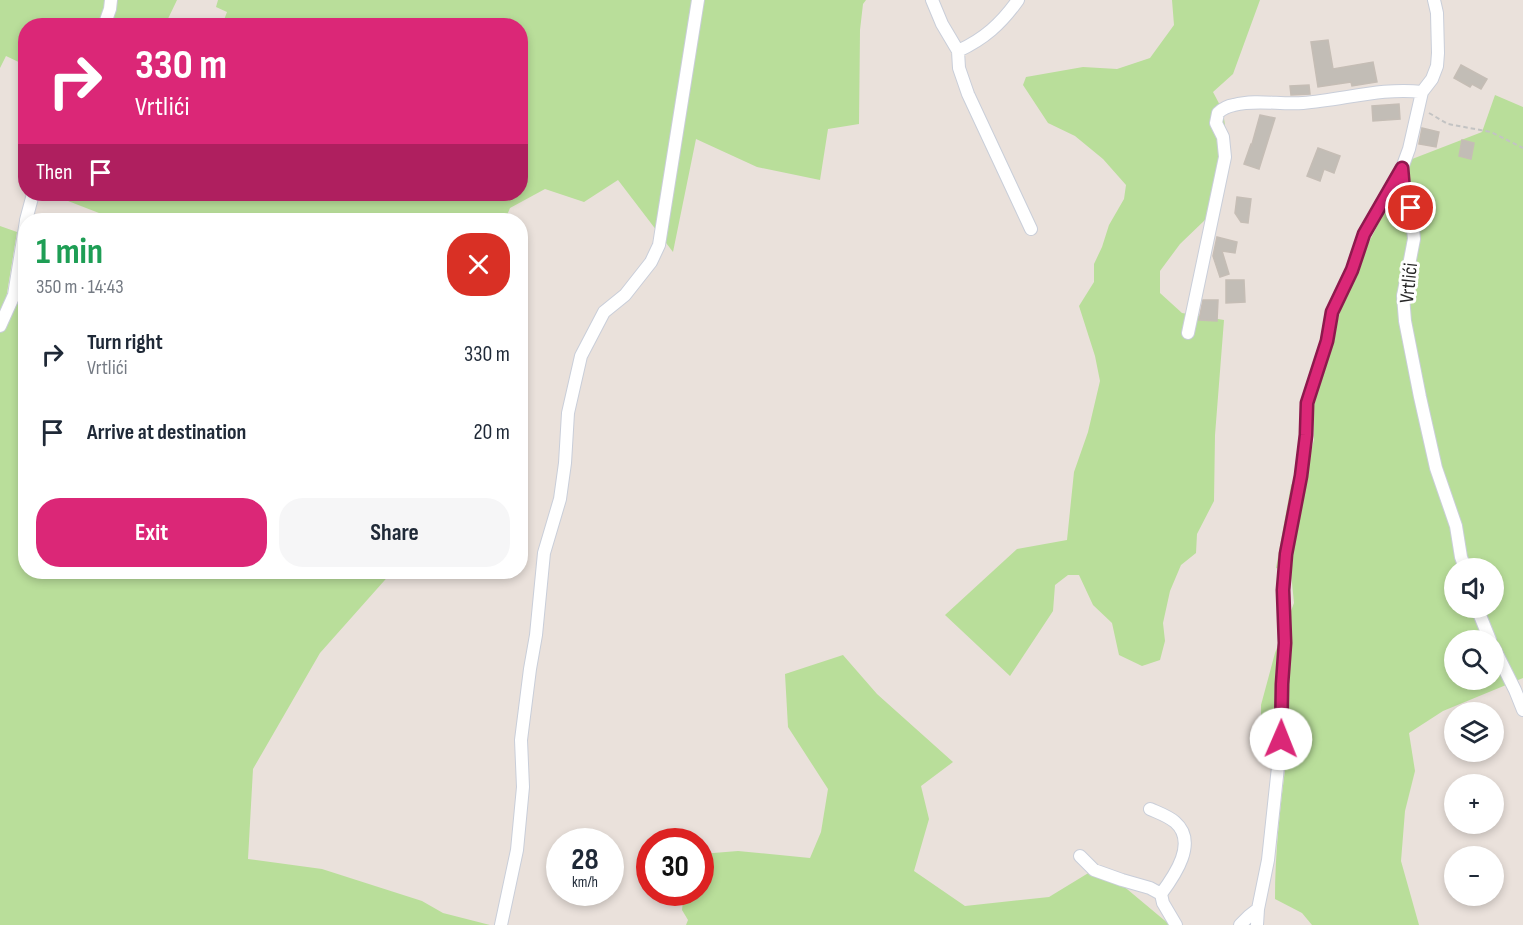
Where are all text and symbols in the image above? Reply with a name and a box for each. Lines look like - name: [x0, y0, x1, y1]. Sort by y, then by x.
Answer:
- text: 330 m: [135, 40, 227, 91]
- icon: right: [36, 42, 114, 120]
- text: Vrtlići: [135, 91, 190, 123]
- icon: arrive: [84, 156, 117, 189]
- text: Then: [36, 159, 72, 186]
- pin: [1385, 182, 1436, 233]
- icon: arrive: [1394, 191, 1427, 224]
- text: 1 min: [36, 231, 103, 274]
- button: close: [447, 233, 510, 296]
- street label: Vrtlići: [1395, 262, 1423, 304]
- text: 350 m · 14:43: [36, 275, 124, 299]
- text: Turn right: [87, 329, 163, 356]
- icon: right: [36, 338, 69, 371]
- text: 330 m: [464, 341, 510, 368]
- text: Vrtlići: [87, 356, 127, 380]
- icon: arrive: [36, 416, 69, 449]
- text: Arrive at destination: [87, 419, 246, 446]
- text: 20 m: [474, 419, 510, 446]
- button: Exit: [36, 498, 267, 567]
- button: Share: [279, 498, 510, 567]
- map controls: [1444, 558, 1504, 906]
- button: sound: [1444, 558, 1504, 618]
- button: search: [1444, 630, 1504, 690]
- button: layers: [1444, 702, 1504, 762]
- position arrow: [1249, 707, 1313, 771]
- button: +: [1444, 774, 1504, 834]
- speed limit sign: 30: [636, 828, 714, 906]
- text: 28: [571, 842, 599, 878]
- button: −: [1444, 846, 1504, 906]
- text: km/h: [572, 873, 598, 892]

